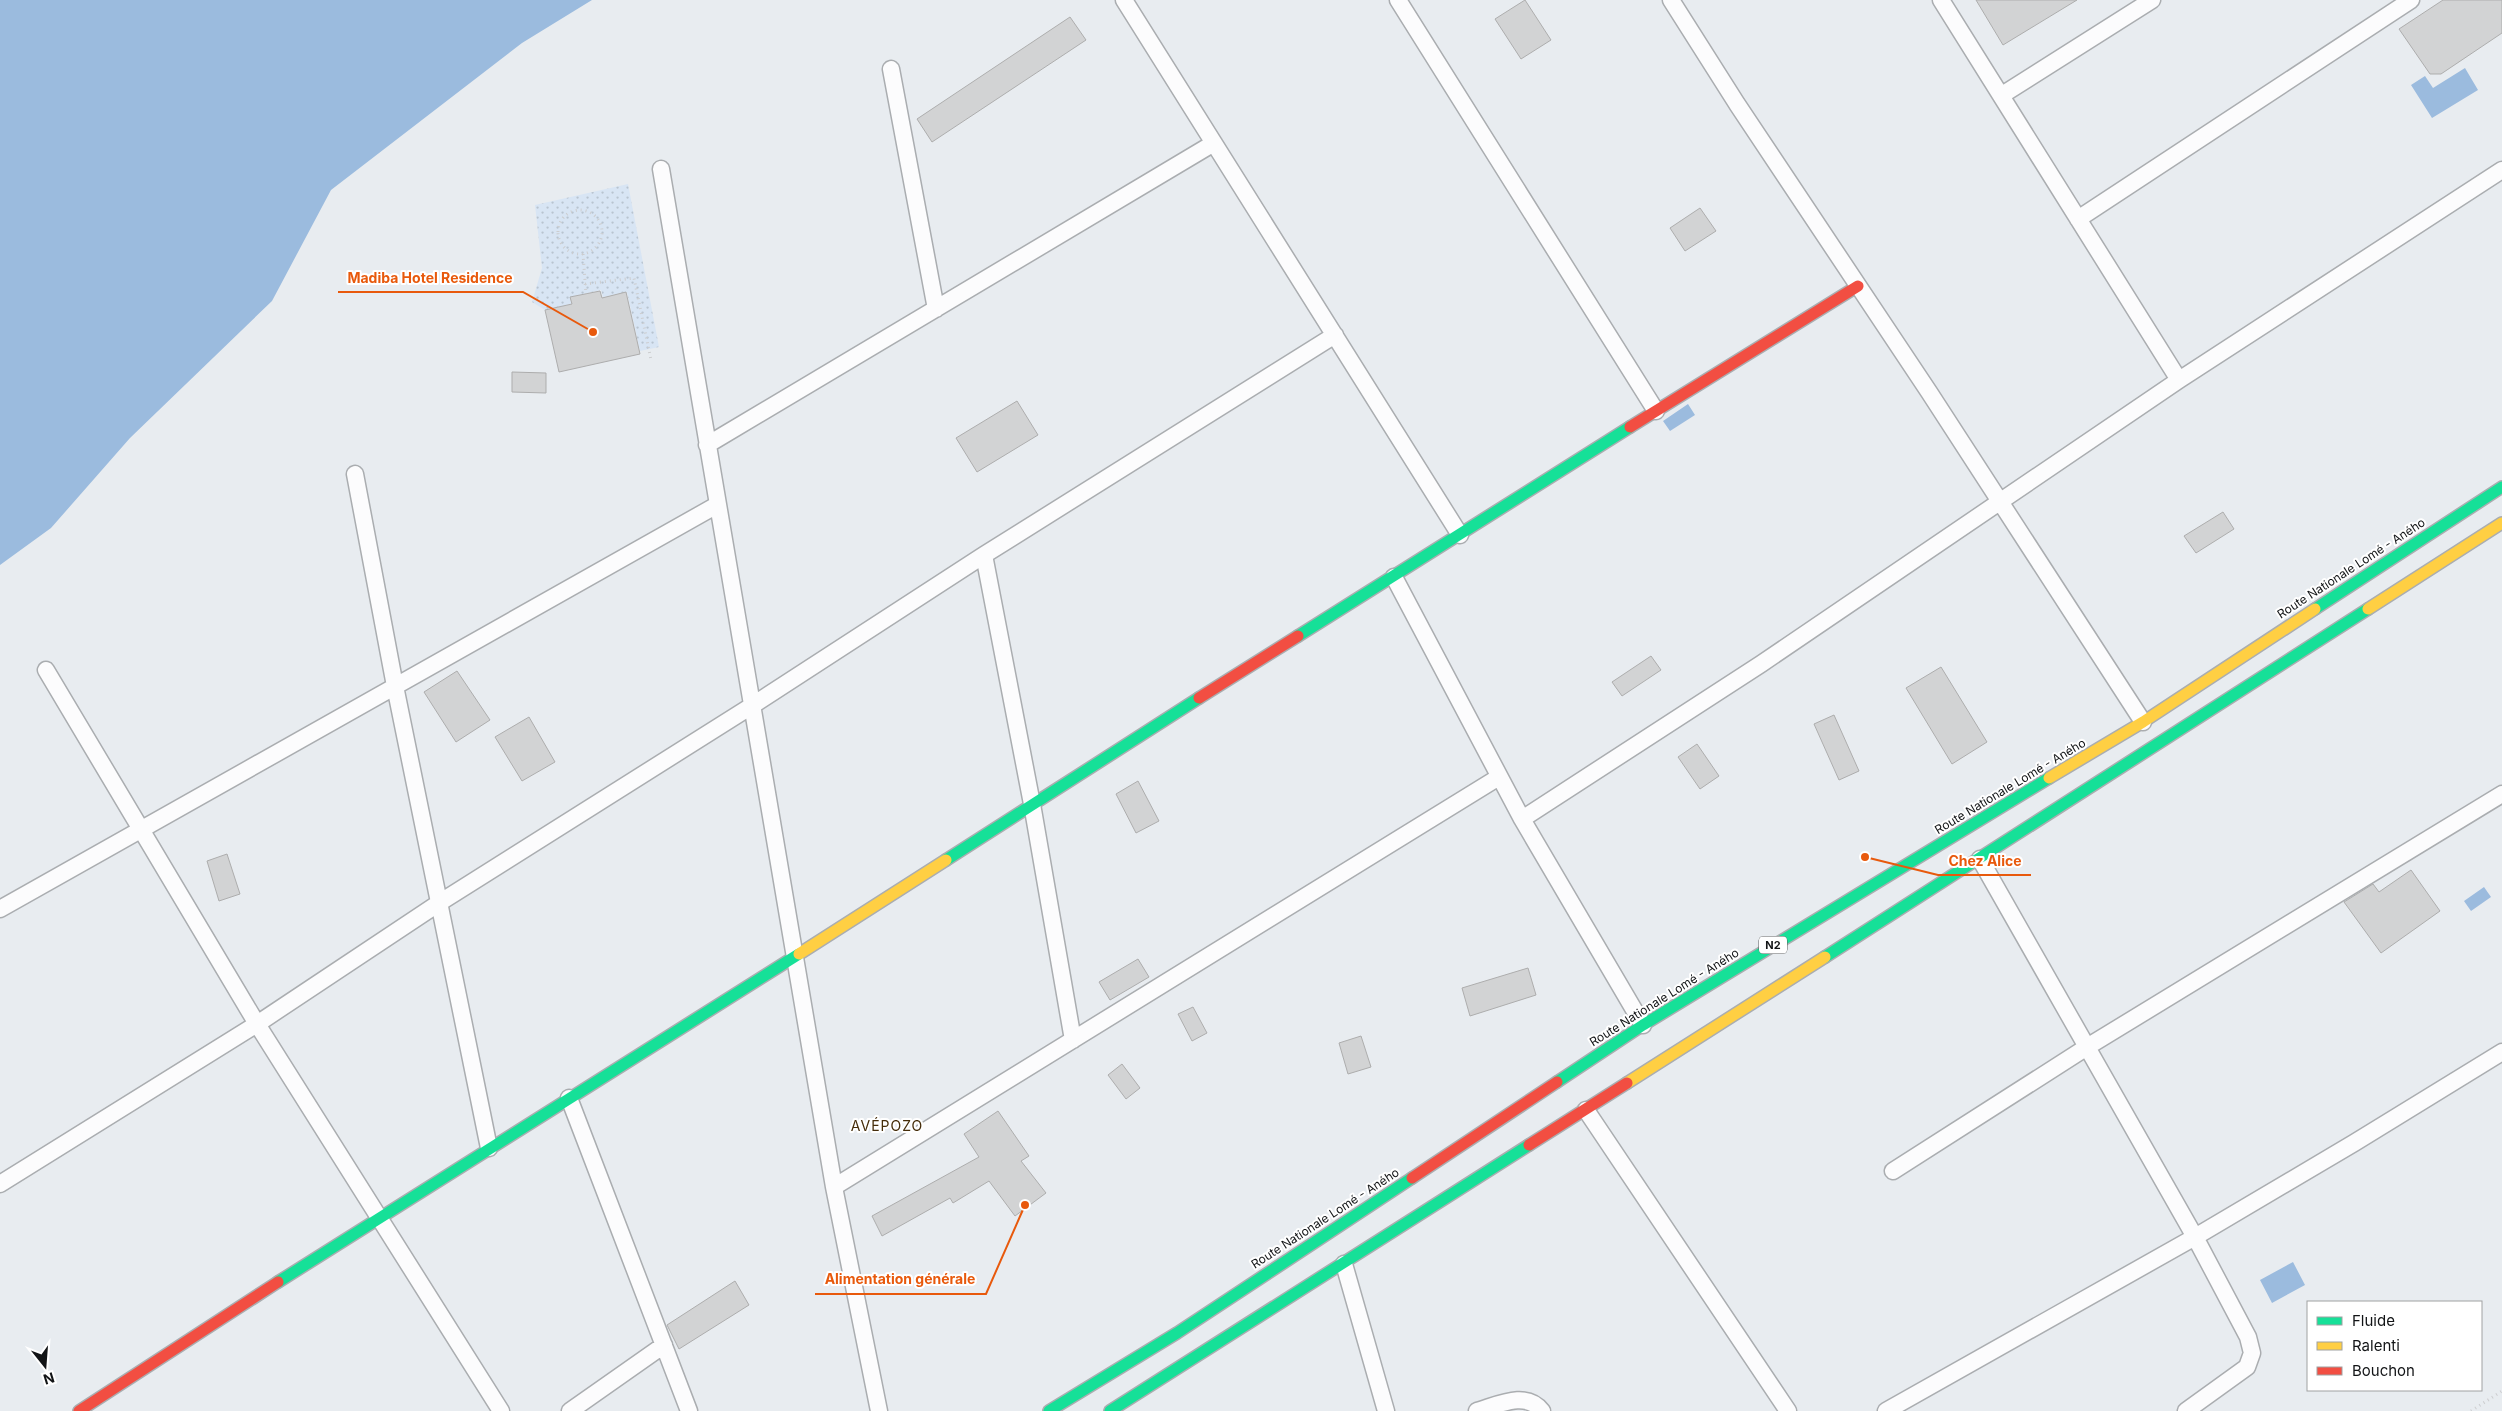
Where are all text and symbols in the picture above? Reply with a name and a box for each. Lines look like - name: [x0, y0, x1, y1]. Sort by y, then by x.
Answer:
- callout: Madiba Hotel Residence: [338, 263, 523, 292]
- text: Madiba Hotel Residence: [347, 269, 513, 286]
- street label: Route Nationale Lomé - Aného: [2274, 515, 2428, 621]
- street label: Route Nationale Lomé - Aného: [1932, 735, 2088, 837]
- callout: Chez Alice: [1938, 846, 2031, 875]
- text: Chez Alice: [1948, 852, 2022, 869]
- road number: N2: [1759, 936, 1787, 954]
- street label: Route Nationale Lomé - Aného: [1587, 945, 1741, 1049]
- district label: AVÉPOZO: [851, 1117, 923, 1134]
- street label: Route Nationale Lomé - Aného: [1248, 1165, 1402, 1271]
- callout: Alimentation générale: [815, 1265, 986, 1294]
- text: Alimentation générale: [825, 1270, 975, 1287]
- legend: [2307, 1301, 2482, 1391]
- text: Fluide: [2352, 1311, 2395, 1330]
- text: Ralenti: [2352, 1336, 2400, 1355]
- north arrow: [20, 1341, 70, 1391]
- text: Bouchon: [2352, 1361, 2415, 1380]
- text: N: [41, 1369, 57, 1389]

